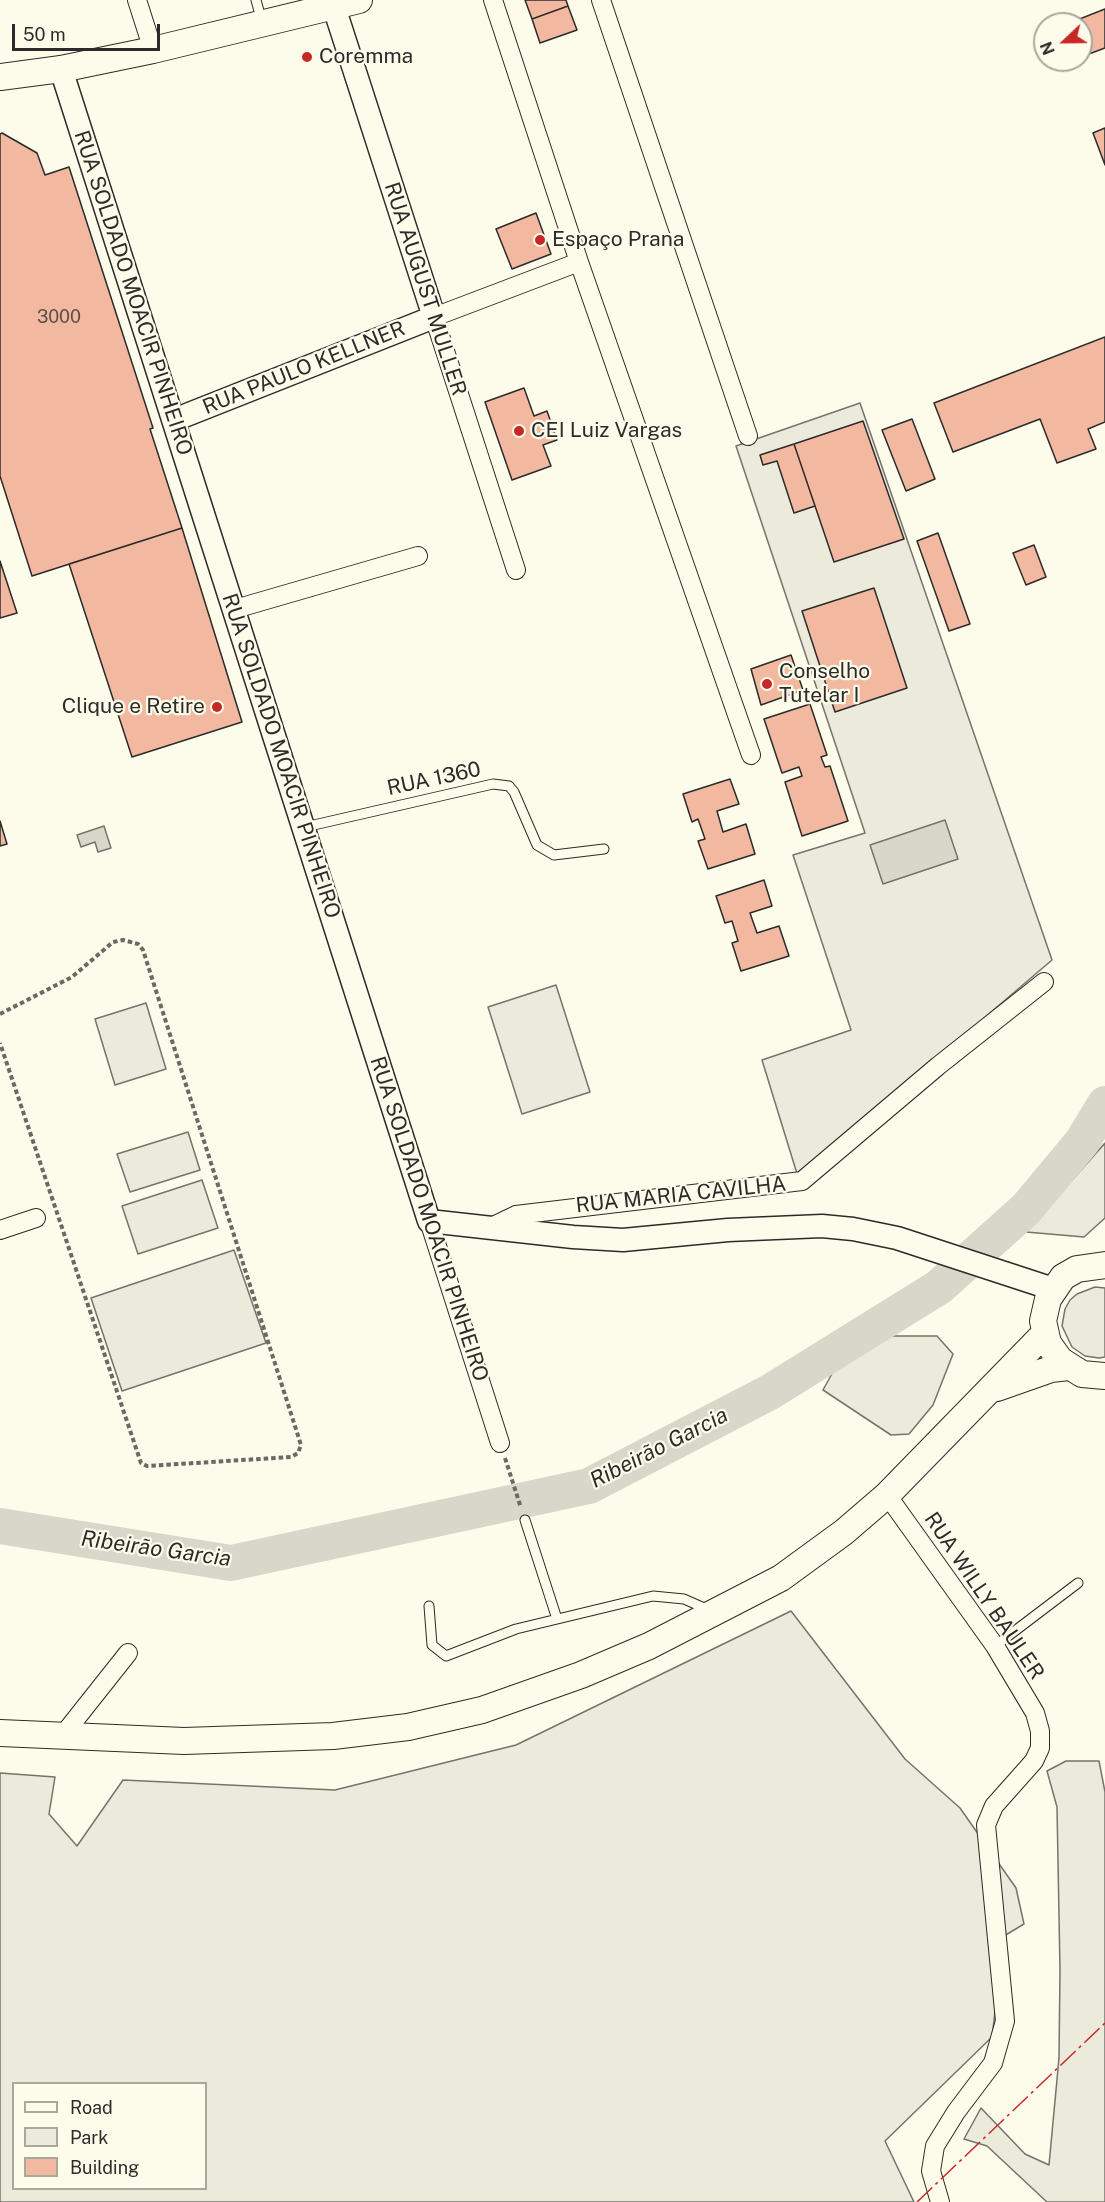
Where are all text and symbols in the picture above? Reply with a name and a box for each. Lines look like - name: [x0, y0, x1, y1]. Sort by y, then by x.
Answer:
- scale bar: [15, 12, 164, 50]
- north arrow: [1033, 12, 1093, 72]
- text: 50 m: [23, 24, 66, 45]
- text: N: [1037, 39, 1059, 58]
- place label: Coremma: [319, 44, 413, 70]
- marker: Coremma: [300, 50, 314, 64]
- street label: RUA SOLDADO MOACIR PINHEIRO: [68, 127, 198, 459]
- street label: RUA AUGUST MULLER: [379, 179, 471, 399]
- place label: Espaço Prana: [552, 227, 684, 253]
- marker: Espaço Prana: [533, 233, 547, 247]
- house number: 3000: [37, 306, 81, 328]
- street label: RUA PAULO KELLNER: [199, 316, 409, 420]
- place label: CEI Luiz Vargas: [531, 418, 682, 444]
- marker: CEI Luiz Vargas: [512, 424, 526, 438]
- street label: RUA SOLDADO MOACIR PINHEIRO: [216, 590, 346, 922]
- place label: Conselho Tutelar I: [779, 659, 870, 709]
- marker: Conselho Tutelar I: [760, 677, 774, 691]
- place label: Clique e Retire: [62, 694, 205, 720]
- marker: Clique e Retire: [210, 700, 224, 714]
- street label: RUA 1360: [385, 757, 483, 801]
- street label: RUA SOLDADO MOACIR PINHEIRO: [364, 1053, 494, 1385]
- street label: RUA MARIA CAVILHA: [575, 1171, 787, 1219]
- water label: Ribeirão Garcia: [586, 1402, 732, 1494]
- street label: RUA WILLY BAULER: [919, 1508, 1049, 1684]
- water label: Ribeirão Garcia: [79, 1525, 233, 1573]
- legend: [12, 2082, 207, 2190]
- text: Road: [70, 2097, 113, 2118]
- text: Park: [70, 2127, 108, 2148]
- text: Building: [70, 2157, 139, 2178]

